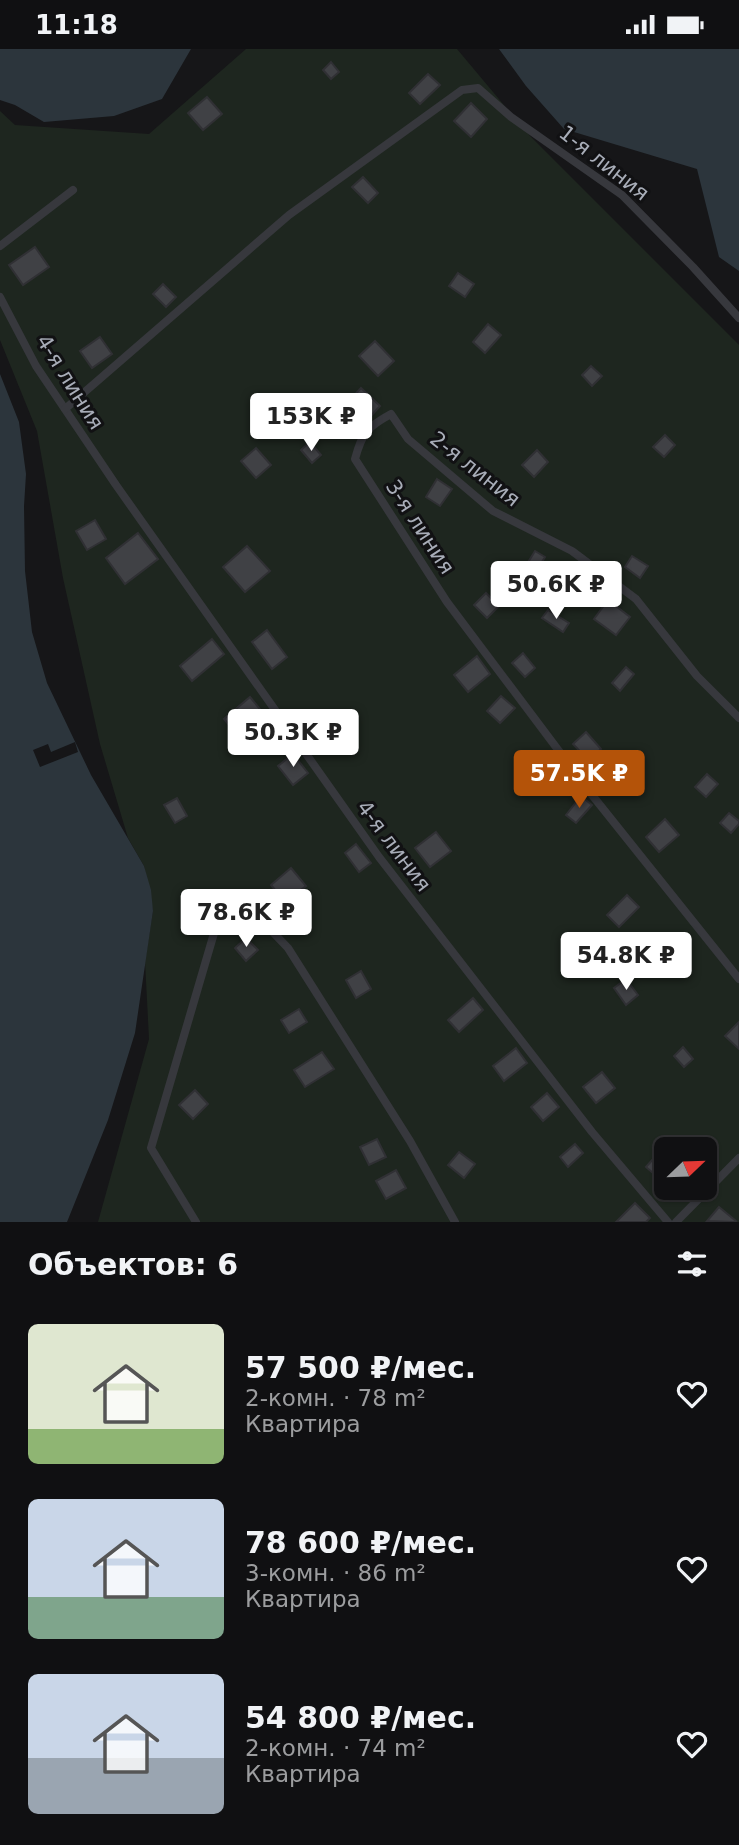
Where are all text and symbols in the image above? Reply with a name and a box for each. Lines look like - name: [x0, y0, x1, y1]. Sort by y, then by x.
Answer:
- text: 11:18: [35, 10, 118, 40]
- street label: 1-я линия: [554, 121, 654, 205]
- street label: 4-я линия: [31, 330, 109, 434]
- pin: 153K ₽: [254, 393, 368, 453]
- text: 153K ₽: [266, 403, 356, 429]
- street label: 2-я линия: [425, 427, 525, 511]
- street label: 3-я линия: [381, 475, 459, 579]
- pin: 50.6K ₽: [491, 561, 621, 621]
- text: 50.6K ₽: [507, 571, 605, 597]
- pin: 50.3K ₽: [228, 709, 358, 769]
- text: 50.3K ₽: [244, 719, 342, 745]
- pin: 57.5K ₽: [514, 751, 644, 810]
- text: 57.5K ₽: [530, 760, 628, 786]
- street label: 4-я линия: [352, 796, 436, 896]
- pin: 78.6K ₽: [181, 890, 311, 949]
- text: 78.6K ₽: [197, 899, 295, 925]
- pin: 54.8K ₽: [561, 933, 691, 992]
- text: 54.8K ₽: [577, 942, 675, 968]
- north arrow: [654, 1137, 718, 1201]
- map controls: [654, 1137, 717, 1200]
- icon: filters: [673, 1245, 711, 1283]
- text: Объектов: 6: [28, 1247, 238, 1282]
- text: 57 500 ₽/мес.: [245, 1350, 476, 1385]
- icon: home: [84, 1352, 168, 1436]
- icon: heart: [673, 1375, 711, 1413]
- text: 2-комн. · 78 m²: [245, 1385, 426, 1411]
- text: Квартира: [245, 1411, 361, 1437]
- text: 78 600 ₽/мес.: [245, 1525, 476, 1560]
- icon: home: [84, 1527, 168, 1611]
- icon: heart: [673, 1550, 711, 1588]
- text: 3-комн. · 86 m²: [245, 1560, 426, 1586]
- text: Квартира: [245, 1586, 361, 1612]
- text: 54 800 ₽/мес.: [245, 1700, 476, 1735]
- icon: home: [84, 1702, 168, 1786]
- icon: heart: [673, 1725, 711, 1763]
- text: 2-комн. · 74 m²: [245, 1735, 426, 1761]
- text: Квартира: [245, 1761, 361, 1787]

